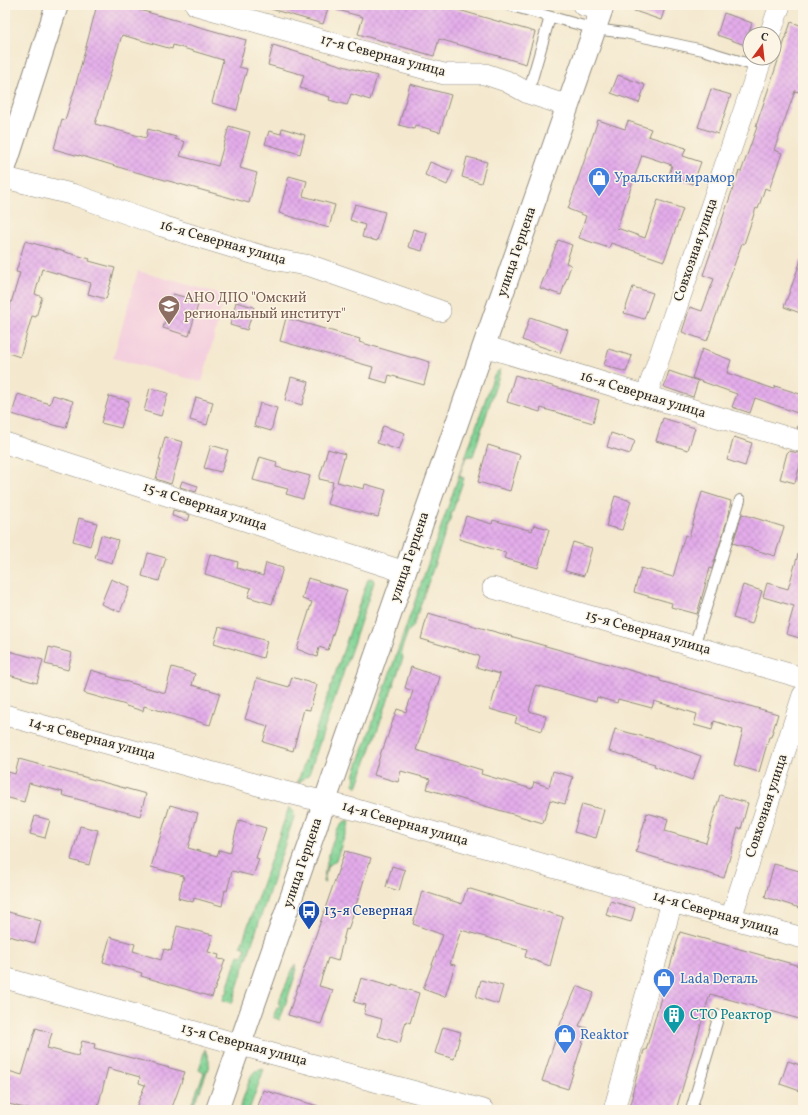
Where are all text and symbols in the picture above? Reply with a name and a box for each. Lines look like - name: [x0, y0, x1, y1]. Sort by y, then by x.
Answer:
- north arrow: [742, 26, 782, 66]
- street label: 17-я Северная улица: [318, 30, 448, 82]
- text: С: [759, 30, 770, 46]
- shop icon: Уральский мрамор: [586, 165, 612, 198]
- place label: Уральский мрамор: [614, 169, 735, 188]
- street label: Совхозная улица: [669, 196, 723, 304]
- street label: улица Герцена: [493, 204, 541, 300]
- street label: 16-я Северная улица: [158, 216, 288, 270]
- place label: АНО ДПО "Омский региональный институт": [184, 289, 346, 324]
- school or university icon: АНО ДПО "Омский региональный институт": [156, 293, 182, 326]
- street label: 16-я Северная улица: [578, 367, 708, 423]
- street label: 15-я Северная улица: [140, 478, 270, 536]
- street label: улица Герцена: [386, 509, 434, 605]
- street label: 15-я Северная улица: [583, 606, 713, 660]
- street label: 14-я Северная улица: [26, 713, 158, 765]
- street label: Совхозная улица: [741, 752, 793, 860]
- street label: 14-я Северная улица: [339, 797, 471, 851]
- street label: улица Герцена: [279, 815, 327, 911]
- street label: 14-я Северная улица: [650, 887, 782, 941]
- bus stop icon: 13-я Северная: [296, 898, 322, 931]
- place label: 13-я Северная: [324, 902, 413, 921]
- shop icon: Lada Dеталь: [651, 966, 677, 999]
- place label: Lada Dеталь: [680, 970, 758, 989]
- building icon: СТО Реактор: [661, 1002, 687, 1035]
- place label: СТО Реактор: [690, 1006, 772, 1025]
- street label: 13-я Северная улица: [179, 1019, 309, 1071]
- shop icon: Reaktor: [552, 1022, 578, 1055]
- place label: Reaktor: [580, 1026, 629, 1045]

